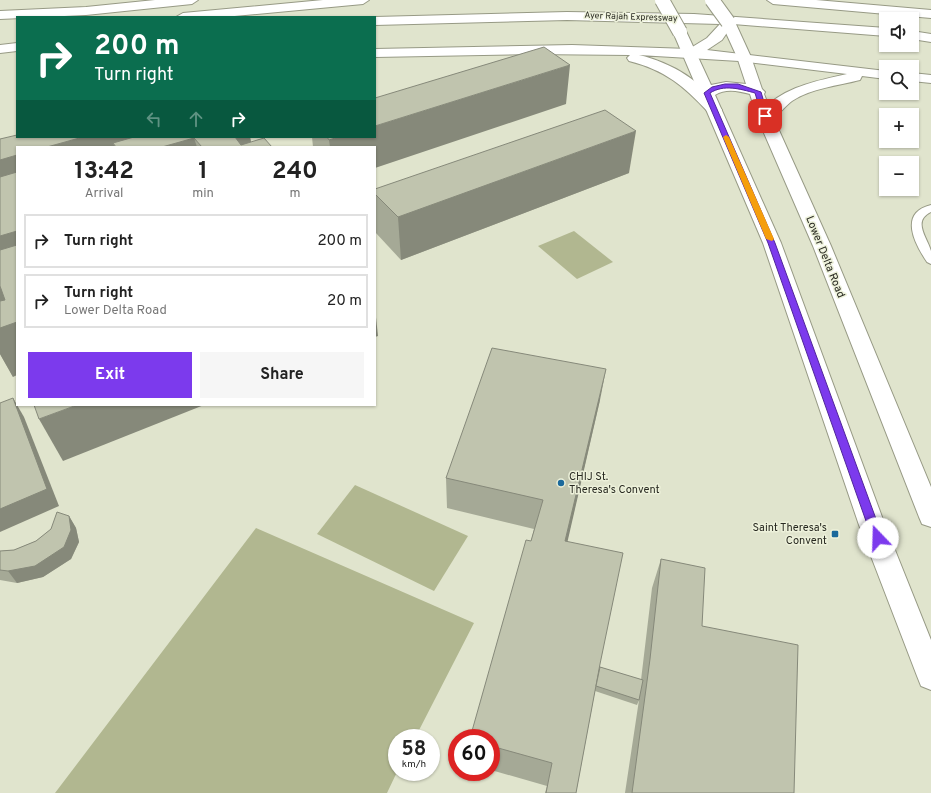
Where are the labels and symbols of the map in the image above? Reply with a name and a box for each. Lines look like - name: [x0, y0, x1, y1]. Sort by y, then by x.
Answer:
- street label: Ayer Rajah Expressway: [584, 10, 678, 24]
- pin: [748, 99, 782, 133]
- street label: Lower Delta Road: [802, 214, 848, 300]
- place label: CHIJ St. Theresa's Convent: [569, 470, 660, 497]
- marker: CHIJ St. Theresa's Convent: [556, 478, 566, 488]
- position arrow: [857, 517, 899, 559]
- place label: Saint Theresa's Convent: [753, 521, 827, 548]
- marker: Saint Theresa's Convent: [830, 529, 840, 539]
- speed limit sign: 60: [448, 729, 500, 781]

